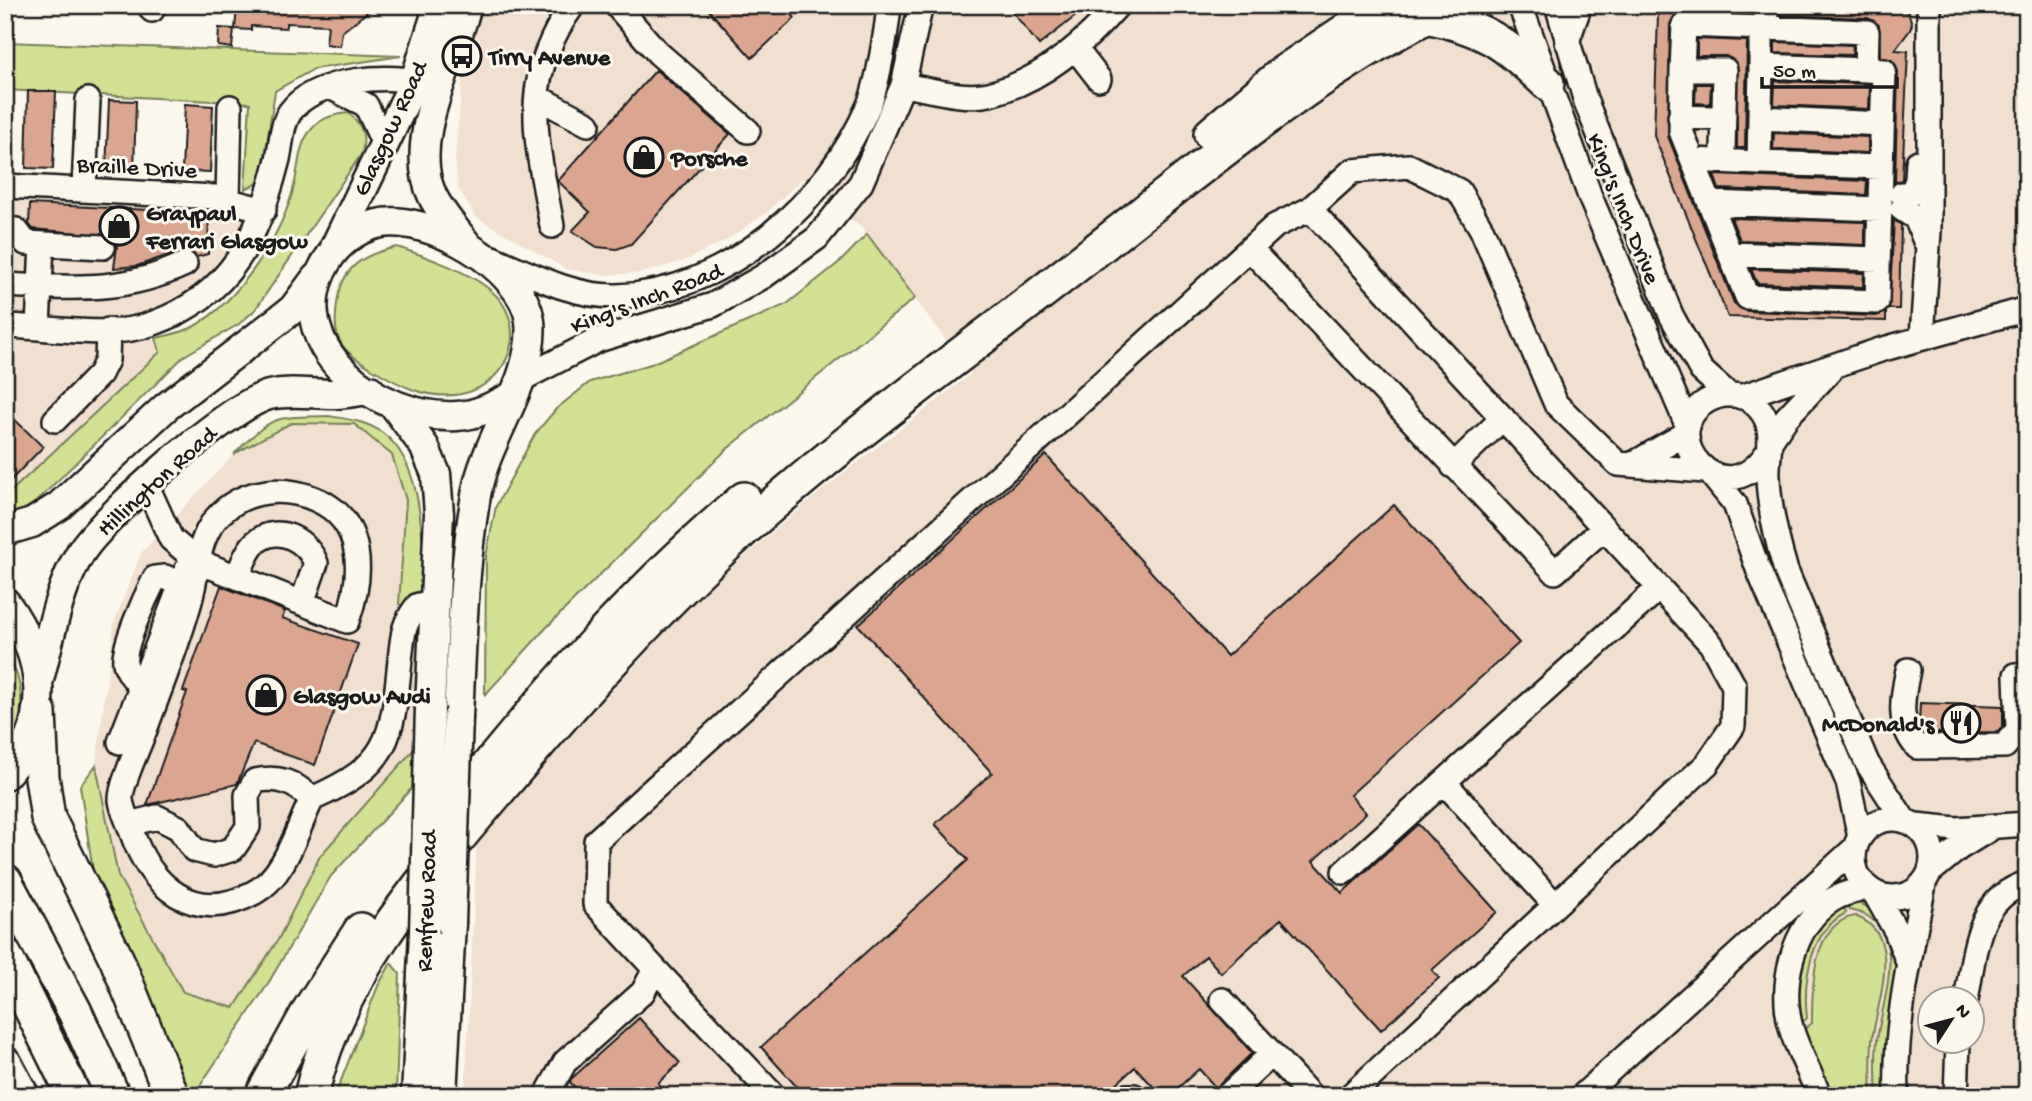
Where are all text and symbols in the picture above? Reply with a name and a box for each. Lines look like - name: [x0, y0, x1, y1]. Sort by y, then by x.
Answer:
- bus stop icon: Tirry Avenue: [441, 35, 483, 77]
- place label: Tirry Avenue: [487, 45, 612, 74]
- scale bar: [1762, 46, 1897, 90]
- street label: Glasgow Road: [348, 56, 437, 201]
- text: 50 m: [1773, 61, 1816, 86]
- street label: King's Inch Drive: [1578, 130, 1665, 290]
- shop icon: Porsche: [623, 136, 665, 178]
- place label: Porsche: [669, 146, 749, 175]
- street label: Braille Drive: [75, 152, 198, 187]
- place label: Graypaul Ferrari Glasgow: [145, 201, 308, 258]
- shop icon: Graypaul Ferrari Glasgow: [98, 205, 140, 247]
- street label: King's Inch Road: [567, 257, 729, 343]
- street label: Hillington Road: [92, 420, 226, 544]
- shop icon: Glasgow Audi: [245, 674, 287, 716]
- place label: Glasgow Audi: [293, 684, 431, 713]
- restaurant icon: McDonald's: [1940, 702, 1982, 744]
- place label: McDonald's: [1822, 712, 1935, 741]
- street label: Renfrew Road: [412, 828, 446, 972]
- north arrow: [1916, 986, 1986, 1056]
- text: N: [1949, 1000, 1975, 1024]

